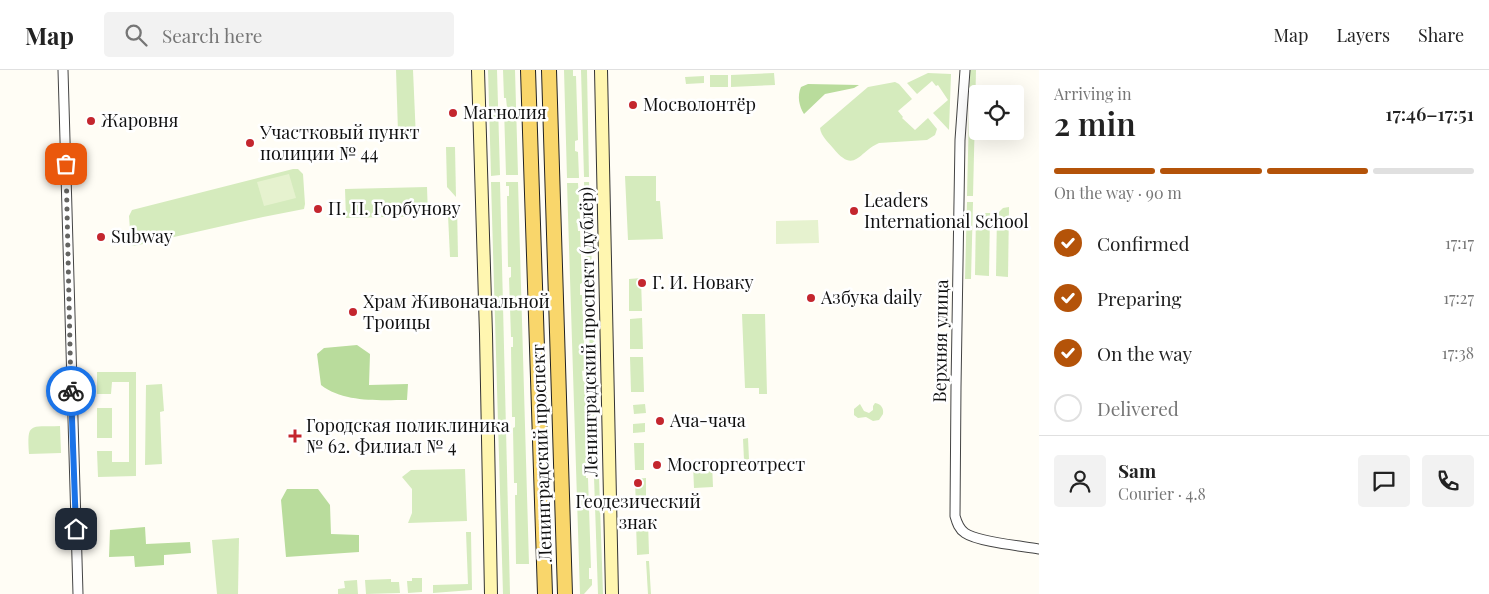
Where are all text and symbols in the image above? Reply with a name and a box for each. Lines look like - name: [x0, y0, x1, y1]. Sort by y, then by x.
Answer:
- search box: [104, 12, 454, 57]
- text: Map: [25, 19, 74, 51]
- icon: search: [122, 21, 150, 49]
- text: Search here: [162, 22, 262, 48]
- text: Map: [1273, 23, 1308, 47]
- text: Layers: [1336, 23, 1390, 47]
- text: Share: [1418, 23, 1464, 47]
- text: Arriving in: [1054, 83, 1132, 104]
- map controls: [969, 85, 1024, 140]
- button: locate: [969, 85, 1024, 140]
- place label: Мосволонтёр: [643, 92, 756, 116]
- marker: Мосволонтёр: [627, 99, 639, 111]
- place label: Магнолия: [463, 100, 547, 124]
- text: 17:46–17:51: [1385, 100, 1474, 126]
- text: 2 min: [1054, 101, 1136, 144]
- marker: Магнолия: [447, 107, 459, 119]
- place label: Жаровня: [101, 108, 179, 132]
- marker: Жаровня: [85, 115, 97, 127]
- place label: Участковый пункт полиции № 44: [259, 120, 420, 165]
- marker: Участковый пункт полиции № 44: [244, 137, 256, 149]
- pin: [45, 143, 87, 185]
- icon: bag: [52, 150, 80, 178]
- text: On the way · 90 m: [1054, 182, 1182, 203]
- street label: Ленинградский проспект (дублёр): [573, 187, 603, 478]
- place label: Leaders International School: [864, 188, 1029, 233]
- place label: П. П. Горбунову: [328, 196, 461, 220]
- marker: П. П. Горбунову: [312, 203, 324, 215]
- marker: Leaders International School: [848, 205, 860, 217]
- place label: Subway: [111, 224, 173, 248]
- icon: check: [1054, 229, 1082, 257]
- text: Confirmed: [1097, 230, 1190, 256]
- marker: Subway: [95, 231, 107, 243]
- text: 17:17: [1445, 232, 1474, 253]
- place label: Г. И. Новаку: [652, 270, 754, 294]
- marker: Г. И. Новаку: [636, 277, 648, 289]
- street label: Верхняя улица: [927, 279, 953, 403]
- icon: check: [1054, 284, 1082, 312]
- place label: Азбука daily: [820, 285, 922, 309]
- text: Preparing: [1097, 285, 1182, 311]
- text: 17:27: [1443, 287, 1474, 308]
- place label: Храм Живоначальной Троицы: [363, 289, 550, 334]
- marker: Азбука daily: [805, 292, 817, 304]
- marker: Храм Живоначальной Троицы: [347, 306, 359, 318]
- icon: check: [1054, 339, 1082, 367]
- text: On the way: [1097, 340, 1192, 366]
- text: 17:38: [1442, 342, 1474, 363]
- street label: Ленинградский проспект: [525, 344, 557, 563]
- courier: [46, 366, 96, 416]
- icon: bike: [57, 377, 85, 405]
- text: Delivered: [1097, 395, 1179, 421]
- place label: Ача-чача: [669, 408, 746, 432]
- place label: Городская поликлиника № 62. Филиал № 4: [306, 413, 510, 458]
- marker: Ача-чача: [654, 415, 666, 427]
- marker: Городская поликлиника № 62. Филиал № 4: [288, 429, 302, 443]
- place label: Мосгоргеотрест: [667, 452, 805, 476]
- button: person: [1054, 455, 1106, 507]
- button: chat: [1358, 455, 1410, 507]
- button: phone: [1422, 455, 1474, 507]
- text: Sam: [1118, 457, 1156, 483]
- marker: Мосгоргеотрест: [651, 459, 663, 471]
- marker: Геодезический знак: [632, 477, 644, 489]
- text: Courier · 4.8: [1118, 483, 1206, 504]
- place label: Геодезический знак: [575, 489, 701, 534]
- pin: [55, 508, 97, 550]
- icon: home: [62, 515, 90, 543]

